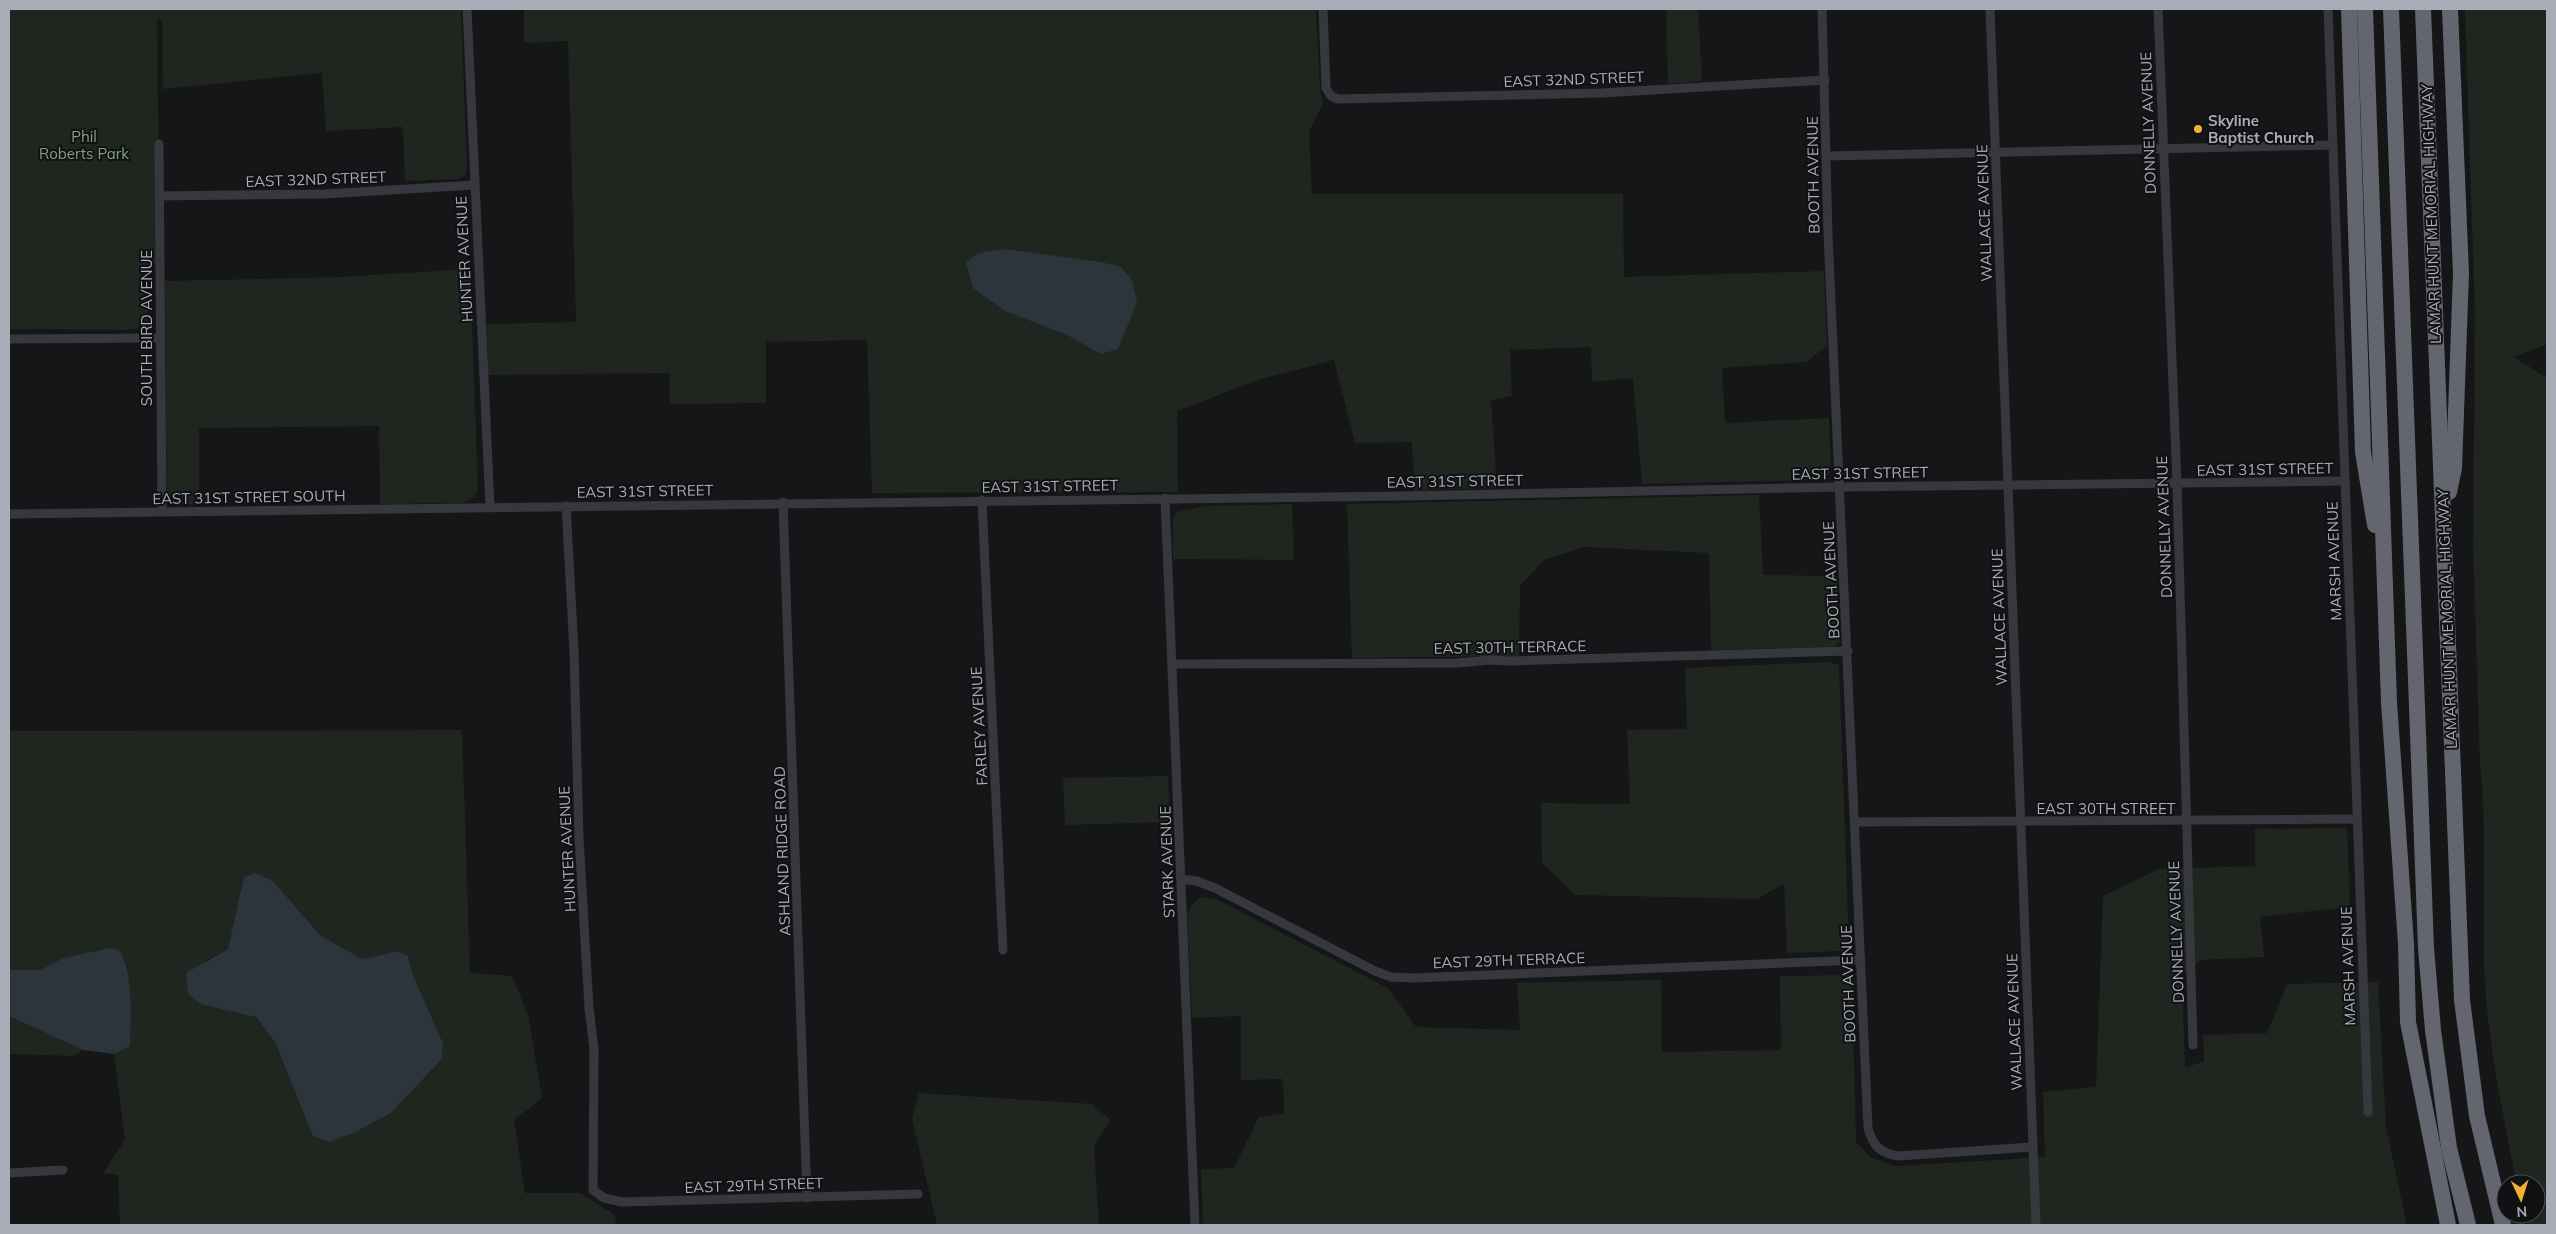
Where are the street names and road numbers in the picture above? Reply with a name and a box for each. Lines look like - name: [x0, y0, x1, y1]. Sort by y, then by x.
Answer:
- street label: DONNELLY AVENUE: [2136, 51, 2160, 194]
- street label: EAST 32ND STREET: [1503, 67, 1645, 91]
- street label: LAMAR HUNT MEMORIAL HIGHWAY: [2417, 83, 2445, 344]
- street label: BOOTH AVENUE: [1802, 116, 1824, 234]
- street label: WALLACE AVENUE: [1972, 144, 1996, 282]
- street label: EAST 32ND STREET: [245, 167, 387, 191]
- street label: HUNTER AVENUE: [451, 195, 477, 323]
- street label: SOUTH BIRD AVENUE: [137, 250, 156, 406]
- street label: DONNELLY AVENUE: [2152, 455, 2176, 598]
- street label: EAST 31ST STREET: [2196, 458, 2334, 480]
- street label: EAST 31ST STREET: [1791, 462, 1929, 484]
- street label: EAST 31ST STREET: [1386, 470, 1524, 492]
- street label: EAST 31ST STREET: [981, 475, 1119, 497]
- street label: EAST 31ST STREET: [576, 480, 714, 502]
- street label: EAST 31ST STREET SOUTH: [152, 486, 346, 508]
- street label: LAMAR HUNT MEMORIAL HIGHWAY: [2433, 488, 2461, 749]
- street label: MARSH AVENUE: [2322, 501, 2346, 621]
- street label: BOOTH AVENUE: [1818, 521, 1844, 639]
- street label: WALLACE AVENUE: [1987, 548, 2011, 686]
- street label: EAST 30TH TERRACE: [1434, 636, 1587, 658]
- street label: FARLEY AVENUE: [966, 666, 992, 786]
- street label: ASHLAND RIDGE ROAD: [770, 766, 794, 936]
- street label: HUNTER AVENUE: [554, 785, 580, 913]
- street label: EAST 30TH STREET: [2036, 799, 2176, 818]
- street label: STARK AVENUE: [1156, 805, 1178, 918]
- street label: DONNELLY AVENUE: [2164, 860, 2188, 1003]
- street label: MARSH AVENUE: [2336, 906, 2360, 1026]
- street label: BOOTH AVENUE: [1836, 925, 1860, 1043]
- street label: EAST 29TH TERRACE: [1432, 948, 1586, 972]
- street label: WALLACE AVENUE: [2002, 953, 2026, 1091]
- street label: EAST 29TH STREET: [684, 1173, 824, 1197]

